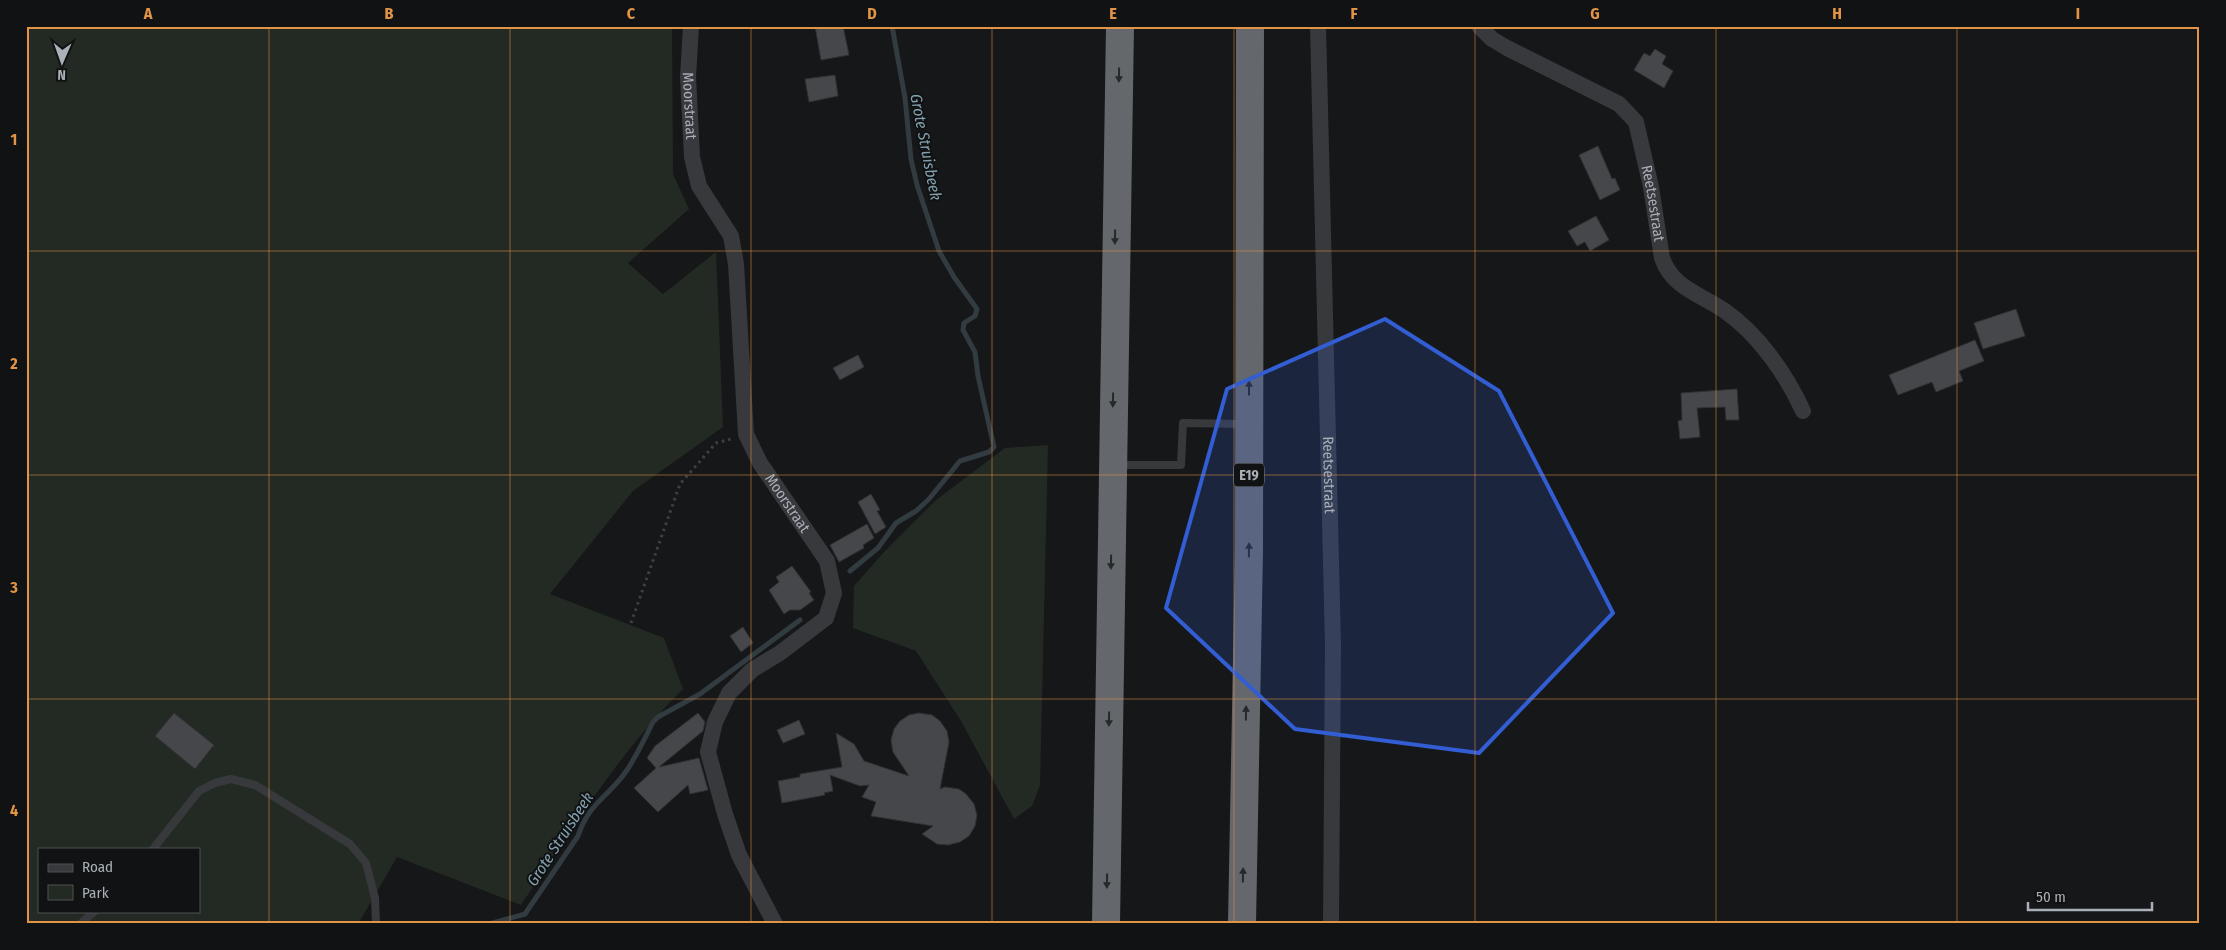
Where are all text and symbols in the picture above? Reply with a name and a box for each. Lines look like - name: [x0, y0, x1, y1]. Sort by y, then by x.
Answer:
- text: A: [143, 4, 153, 23]
- text: B: [385, 4, 394, 23]
- text: C: [627, 4, 636, 23]
- text: D: [867, 4, 877, 23]
- text: E: [1109, 4, 1117, 23]
- text: F: [1350, 4, 1358, 23]
- text: G: [1590, 4, 1600, 23]
- text: H: [1832, 4, 1842, 23]
- text: I: [2076, 4, 2080, 23]
- north arrow: [38, 38, 88, 88]
- text: N: [57, 66, 66, 83]
- one-way arrow: [1114, 67, 1122, 83]
- street label: Moorstraat: [679, 72, 700, 140]
- water label: Grote Struisbeek: [906, 92, 946, 202]
- text: 1: [11, 130, 17, 149]
- street label: Reetsestraat: [1637, 163, 1668, 243]
- one-way arrow: [1111, 230, 1119, 246]
- text: 2: [9, 354, 18, 373]
- one-way arrow: [1245, 379, 1253, 395]
- one-way arrow: [1109, 392, 1117, 408]
- street label: Reetsestraat: [1319, 436, 1339, 514]
- road number: E19: [1234, 464, 1264, 486]
- street label: Moorstraat: [761, 470, 814, 536]
- one-way arrow: [1245, 542, 1253, 558]
- one-way arrow: [1107, 555, 1115, 571]
- text: 3: [9, 578, 18, 597]
- one-way arrow: [1242, 704, 1250, 720]
- one-way arrow: [1105, 711, 1113, 727]
- water label: Grote Struisbeek: [523, 789, 597, 889]
- text: 4: [10, 801, 18, 820]
- legend: [38, 848, 200, 912]
- text: Road: [82, 858, 113, 876]
- one-way arrow: [1239, 867, 1247, 883]
- one-way arrow: [1103, 874, 1111, 890]
- scale bar: [2028, 880, 2152, 912]
- text: Park: [82, 884, 109, 902]
- text: 50 m: [2036, 888, 2066, 906]

